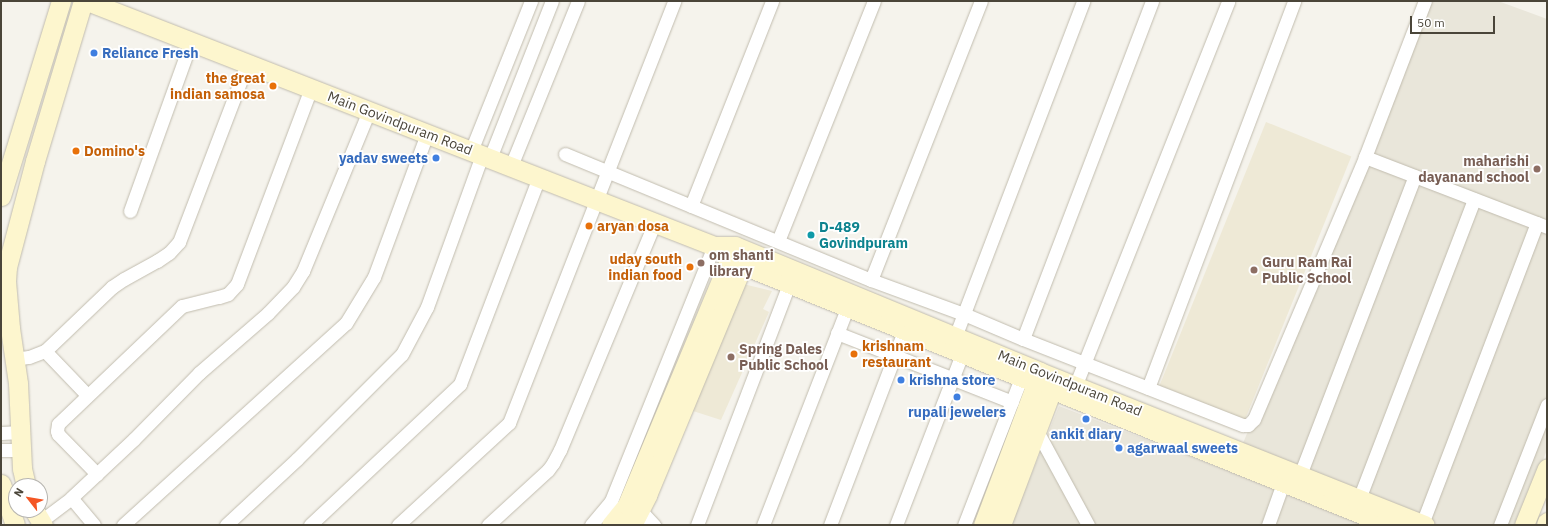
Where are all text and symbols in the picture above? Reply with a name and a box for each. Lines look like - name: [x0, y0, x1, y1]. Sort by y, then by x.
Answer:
- scale bar: [1412, 8, 1497, 34]
- text: 50 m: [1417, 15, 1445, 30]
- place label: Reliance Fresh: [102, 45, 199, 61]
- marker: Reliance Fresh: [89, 48, 99, 58]
- place label: the great indian samosa: [170, 70, 265, 102]
- marker: the great indian samosa: [268, 81, 278, 91]
- street label: Main Govindpuram Road: [325, 88, 475, 158]
- place label: Domino's: [84, 143, 145, 159]
- marker: Domino's: [71, 146, 81, 156]
- place label: yadav sweets: [339, 150, 428, 166]
- marker: yadav sweets: [431, 153, 441, 163]
- place label: maharishi dayanand school: [1418, 153, 1529, 186]
- marker: maharishi dayanand school: [1532, 164, 1542, 174]
- place label: aryan dosa: [597, 218, 669, 234]
- place label: D-489 Govindpuram: [819, 219, 908, 252]
- marker: aryan dosa: [584, 221, 594, 231]
- marker: D-489 Govindpuram: [806, 230, 816, 240]
- place label: om shanti library: [709, 247, 774, 280]
- place label: uday south indian food: [608, 251, 682, 284]
- place label: Guru Ram Rai Public School: [1262, 254, 1352, 286]
- marker: om shanti library: [696, 258, 706, 268]
- marker: uday south indian food: [685, 262, 695, 272]
- marker: Guru Ram Rai Public School: [1249, 265, 1259, 275]
- place label: krishnam restaurant: [862, 338, 931, 370]
- place label: Spring Dales Public School: [739, 341, 828, 374]
- street label: Main Govindpuram Road: [996, 346, 1144, 420]
- marker: krishnam restaurant: [849, 349, 859, 359]
- marker: Spring Dales Public School: [726, 352, 736, 362]
- place label: krishna store: [909, 372, 995, 388]
- marker: krishna store: [896, 375, 906, 385]
- marker: rupali jewelers: [952, 392, 962, 402]
- place label: rupali jewelers: [908, 404, 1006, 420]
- marker: ankit diary: [1081, 414, 1091, 424]
- place label: ankit diary: [1051, 426, 1121, 442]
- place label: agarwaal sweets: [1127, 440, 1238, 456]
- marker: agarwaal sweets: [1114, 443, 1124, 453]
- north arrow: [8, 478, 48, 518]
- text: N: [11, 485, 27, 499]

